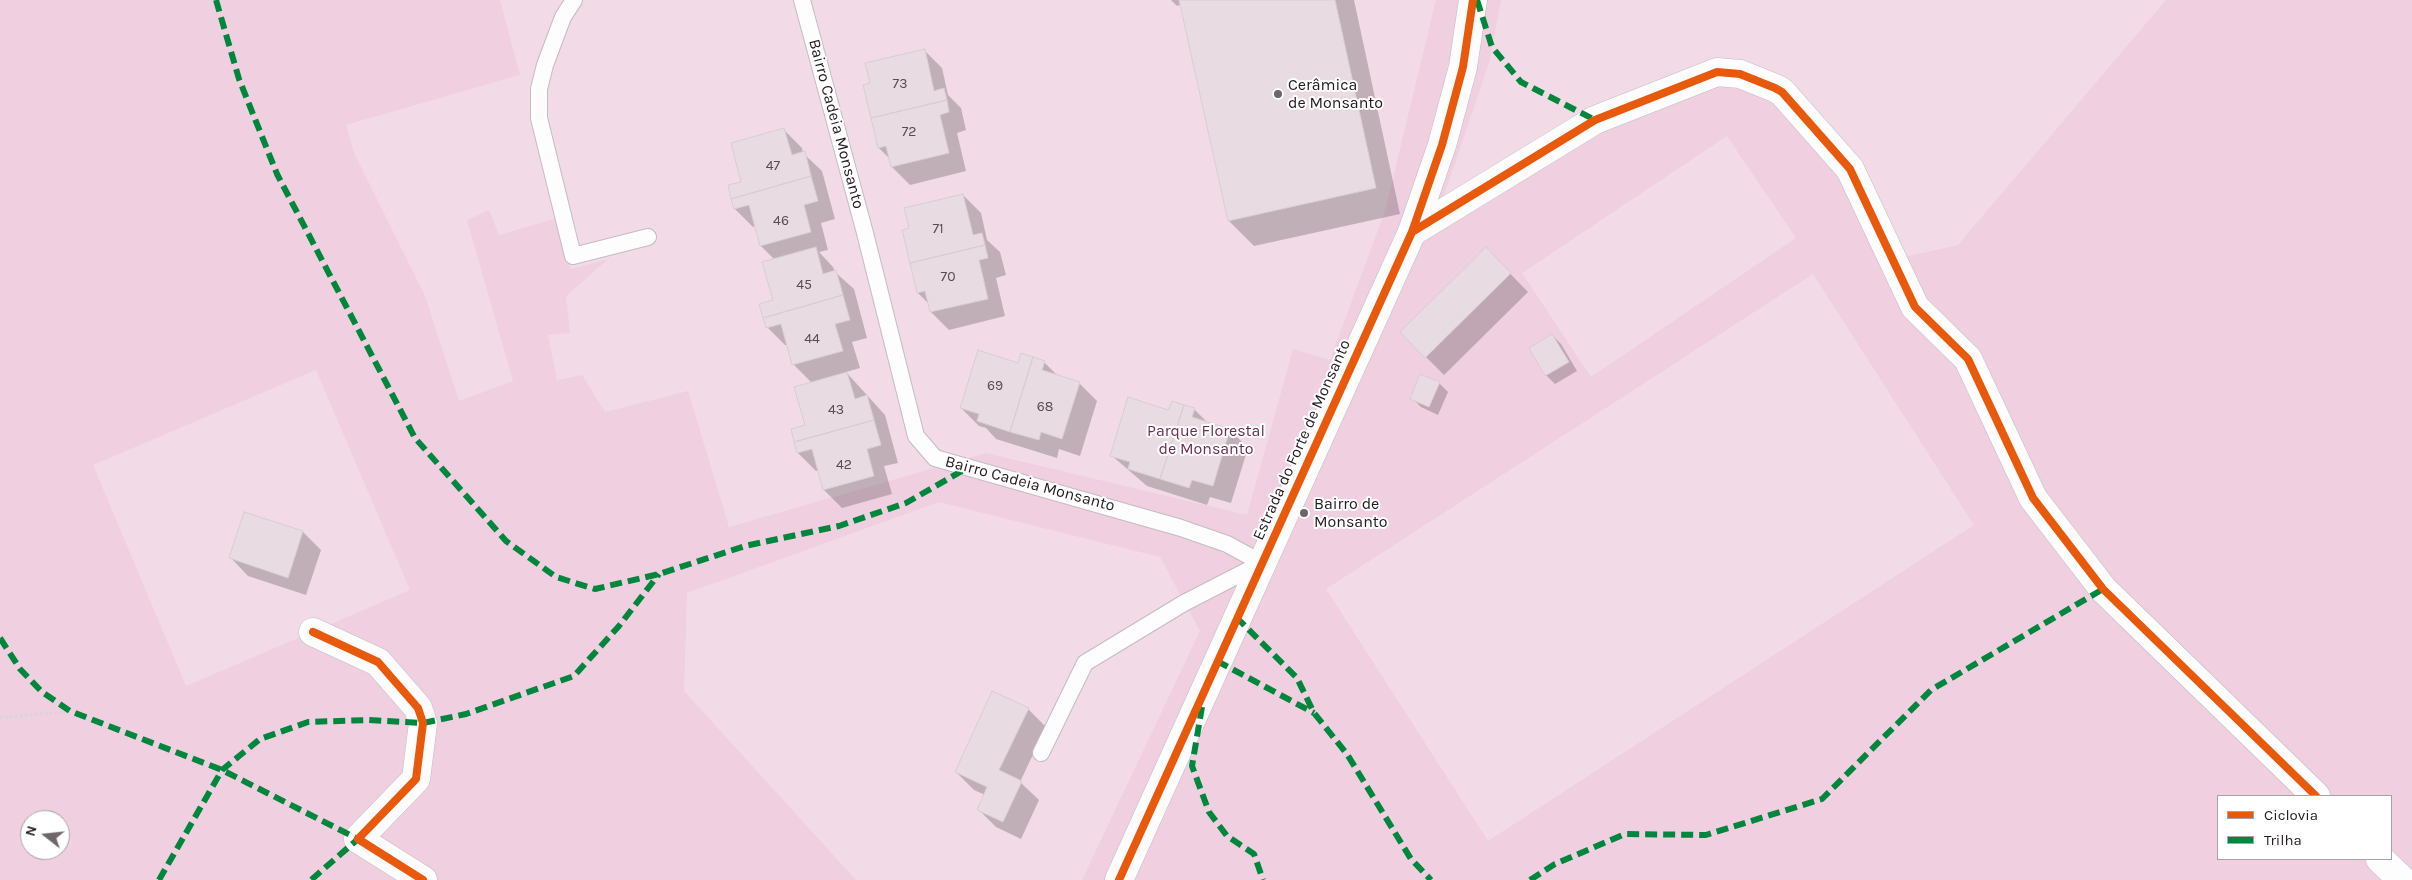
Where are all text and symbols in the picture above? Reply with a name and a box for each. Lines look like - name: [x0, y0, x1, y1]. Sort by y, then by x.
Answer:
- street label: Bairro Cadeia Monsanto: [804, 37, 868, 211]
- place label: Cerâmica de Monsanto: [1288, 75, 1383, 113]
- house number: 73: [893, 76, 907, 92]
- marker: Cerâmica de Monsanto: [1272, 88, 1284, 100]
- house number: 72: [902, 124, 916, 140]
- house number: 47: [766, 158, 780, 174]
- house number: 46: [773, 213, 789, 229]
- house number: 71: [932, 221, 944, 237]
- house number: 70: [941, 269, 955, 285]
- house number: 45: [796, 277, 812, 293]
- house number: 44: [804, 331, 820, 347]
- street label: Estrada do Forte de Monsanto: [1249, 337, 1355, 543]
- house number: 69: [987, 378, 1003, 394]
- house number: 68: [1037, 399, 1053, 415]
- house number: 43: [828, 402, 844, 418]
- park label: Parque Florestal de Monsanto: [1147, 421, 1265, 459]
- street label: Bairro Cadeia Monsanto: [943, 452, 1117, 516]
- house number: 42: [836, 457, 852, 473]
- place label: Bairro de Monsanto: [1314, 494, 1388, 532]
- marker: Bairro de Monsanto: [1298, 507, 1310, 519]
- legend: [2217, 795, 2392, 860]
- text: Ciclovia: [2264, 806, 2318, 824]
- north arrow: [20, 810, 70, 860]
- text: N: [22, 824, 41, 838]
- text: Trilha: [2264, 831, 2302, 849]

